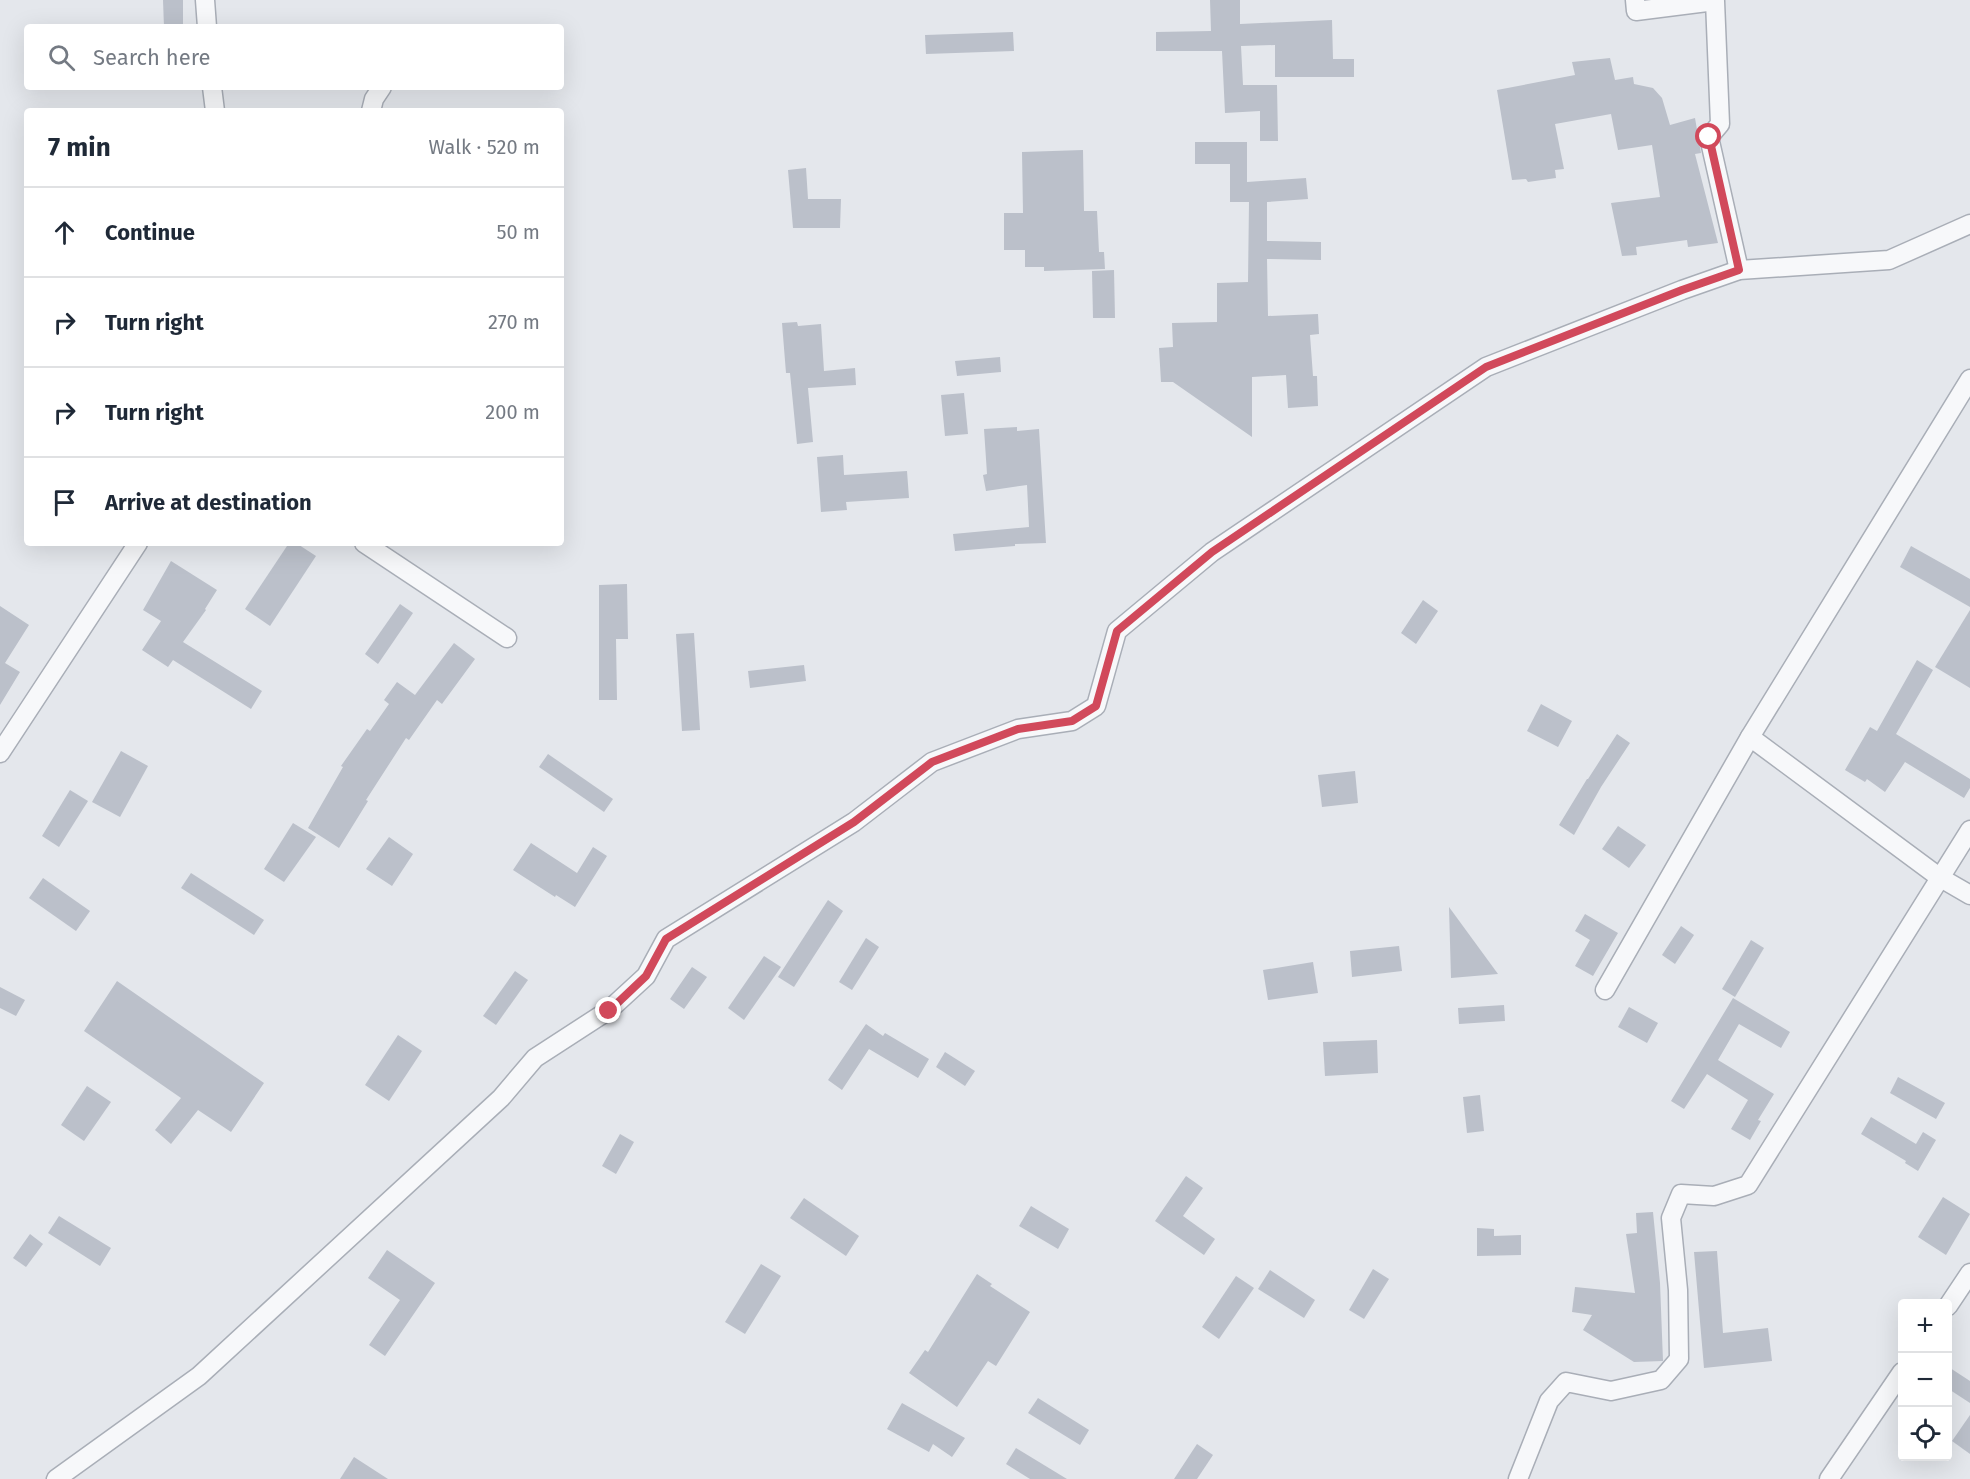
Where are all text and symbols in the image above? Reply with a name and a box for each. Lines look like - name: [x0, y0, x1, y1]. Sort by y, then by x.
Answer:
- search box: [24, 24, 564, 90]
- icon: search: [45, 41, 78, 74]
- text: Search here: [93, 44, 211, 71]
- route start: [1695, 123, 1721, 149]
- text: 7 min: [48, 132, 111, 163]
- text: Walk · 520 m: [429, 135, 540, 159]
- icon: ahead: [48, 216, 81, 249]
- text: Continue: [105, 219, 195, 246]
- text: 50 m: [496, 220, 540, 244]
- icon: right: [48, 306, 81, 339]
- text: Turn right: [105, 309, 204, 336]
- text: 270 m: [488, 310, 540, 334]
- icon: right: [48, 396, 81, 429]
- text: Turn right: [105, 399, 204, 426]
- text: 200 m: [485, 400, 540, 424]
- icon: arrive: [48, 486, 81, 519]
- text: Arrive at destination: [105, 489, 312, 516]
- route end: [595, 997, 621, 1023]
- map controls: [1898, 1299, 1952, 1461]
- button: +: [1898, 1299, 1952, 1353]
- button: −: [1898, 1353, 1952, 1407]
- button: locate: [1898, 1407, 1952, 1461]

